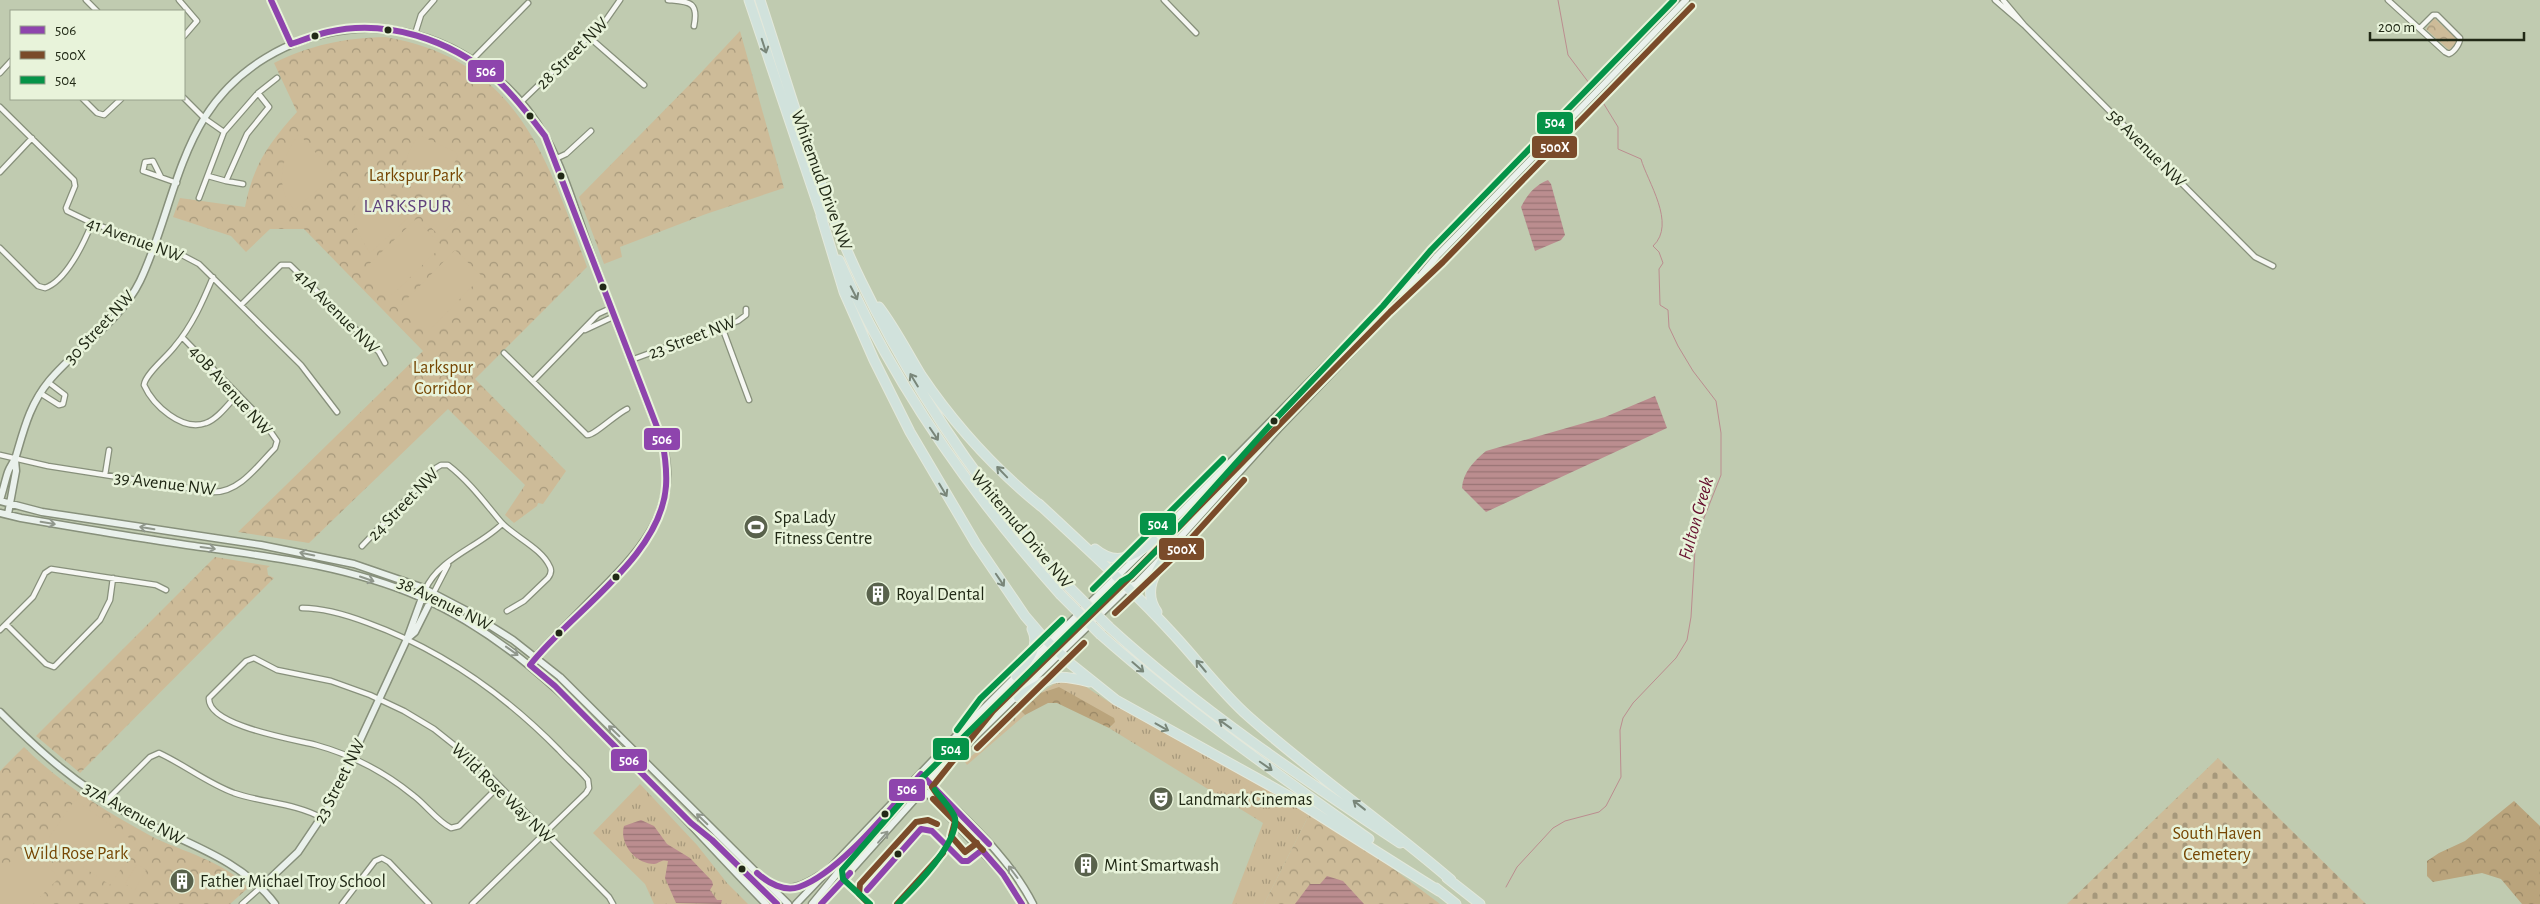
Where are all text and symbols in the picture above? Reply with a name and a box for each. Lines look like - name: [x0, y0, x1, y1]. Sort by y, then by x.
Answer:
- legend: [10, 10, 185, 100]
- scale bar: [2370, 10, 2524, 42]
- street label: 28 Street NW: [533, 14, 612, 93]
- text: 200 m: [2378, 20, 2415, 35]
- text: 506: [55, 23, 76, 38]
- unlabelled marker: [383, 25, 393, 35]
- unlabelled marker: [310, 31, 320, 41]
- one-way arrow: [760, 38, 770, 54]
- text: 500X: [55, 48, 86, 63]
- line badge: 506: [467, 59, 505, 83]
- text: 506: [476, 65, 496, 79]
- text: 504: [55, 73, 76, 88]
- street label: 58 Avenue NW: [2104, 106, 2189, 191]
- street label: Whitemud Drive NW: [787, 108, 855, 253]
- unlabelled marker: [525, 111, 535, 121]
- line badge: 504: [1536, 111, 1574, 135]
- text: 504: [1545, 116, 1565, 130]
- line badge: 500X: [1531, 135, 1578, 159]
- text: 500X: [1540, 141, 1570, 155]
- park label: Larkspur Park: [369, 167, 464, 185]
- unlabelled marker: [556, 171, 566, 181]
- district label: LARKSPUR: [363, 197, 453, 216]
- street label: 41 Avenue NW: [84, 214, 185, 266]
- street label: 41A Avenue NW: [290, 266, 382, 358]
- unlabelled marker: [598, 282, 608, 292]
- one-way arrow: [850, 285, 859, 300]
- street label: 30 Street NW: [61, 287, 138, 368]
- street label: 23 Street NW: [646, 313, 739, 363]
- street label: 40B Avenue NW: [185, 342, 275, 439]
- park label: Larkspur Corridor: [413, 359, 473, 398]
- one-way arrow: [909, 374, 919, 388]
- unlabelled marker: [1269, 416, 1279, 426]
- line badge: 506: [643, 427, 681, 451]
- one-way arrow: [929, 427, 939, 441]
- text: 506: [652, 433, 672, 447]
- street label: 24 Street NW: [365, 465, 443, 544]
- one-way arrow: [996, 465, 1008, 478]
- street label: Whitemud Drive NW: [967, 467, 1076, 592]
- street label: 39 Avenue NW: [113, 469, 217, 499]
- water label: Fulton Creek: [1676, 475, 1717, 562]
- one-way arrow: [938, 482, 948, 496]
- place label: Spa Lady Fitness Centre: [774, 509, 872, 548]
- line badge: 504: [1139, 512, 1177, 536]
- sports icon: Spa Lady Fitness Centre: [743, 514, 769, 540]
- one-way arrow: [39, 518, 55, 528]
- text: 504: [1148, 518, 1168, 532]
- one-way arrow: [139, 523, 155, 533]
- line badge: 500X: [1158, 537, 1205, 561]
- one-way arrow: [200, 543, 216, 553]
- text: 500X: [1167, 543, 1197, 557]
- one-way arrow: [299, 548, 315, 558]
- unlabelled marker: [611, 572, 621, 582]
- street label: 38 Avenue NW: [395, 573, 495, 634]
- one-way arrow: [995, 573, 1005, 587]
- one-way arrow: [359, 575, 374, 584]
- building icon: Royal Dental: [865, 581, 891, 607]
- place label: Royal Dental: [896, 586, 985, 604]
- unlabelled marker: [554, 628, 564, 638]
- one-way arrow: [505, 646, 519, 656]
- one-way arrow: [1195, 660, 1207, 673]
- one-way arrow: [1131, 662, 1144, 673]
- one-way arrow: [1219, 718, 1232, 729]
- one-way arrow: [1155, 722, 1169, 732]
- one-way arrow: [608, 725, 620, 737]
- street label: 23 Street NW: [311, 736, 369, 827]
- line badge: 504: [932, 737, 970, 761]
- street label: Wild Rose Way NW: [447, 740, 557, 847]
- text: 504: [941, 743, 961, 757]
- line badge: 506: [610, 748, 648, 772]
- text: 506: [619, 754, 639, 768]
- one-way arrow: [1259, 761, 1273, 771]
- line badge: 506: [888, 778, 926, 802]
- street label: 37A Avenue NW: [80, 779, 187, 849]
- text: 506: [897, 783, 917, 797]
- theatre icon: Landmark Cinemas: [1148, 786, 1174, 812]
- place label: Landmark Cinemas: [1178, 791, 1312, 809]
- one-way arrow: [1353, 799, 1366, 810]
- unlabelled marker: [880, 809, 890, 819]
- one-way arrow: [697, 814, 709, 826]
- park label: South Haven Cemetery: [2172, 825, 2262, 864]
- one-way arrow: [877, 831, 888, 844]
- park label: Wild Rose Park: [24, 845, 129, 863]
- unlabelled marker: [893, 849, 903, 859]
- building icon: Mint Smartwash: [1073, 852, 1099, 878]
- place label: Mint Smartwash: [1104, 857, 1219, 875]
- unlabelled marker: [737, 864, 747, 874]
- one-way arrow: [1008, 865, 1018, 879]
- building icon: Father Michael Troy School: [169, 868, 195, 894]
- place label: Father Michael Troy School: [200, 873, 386, 891]

